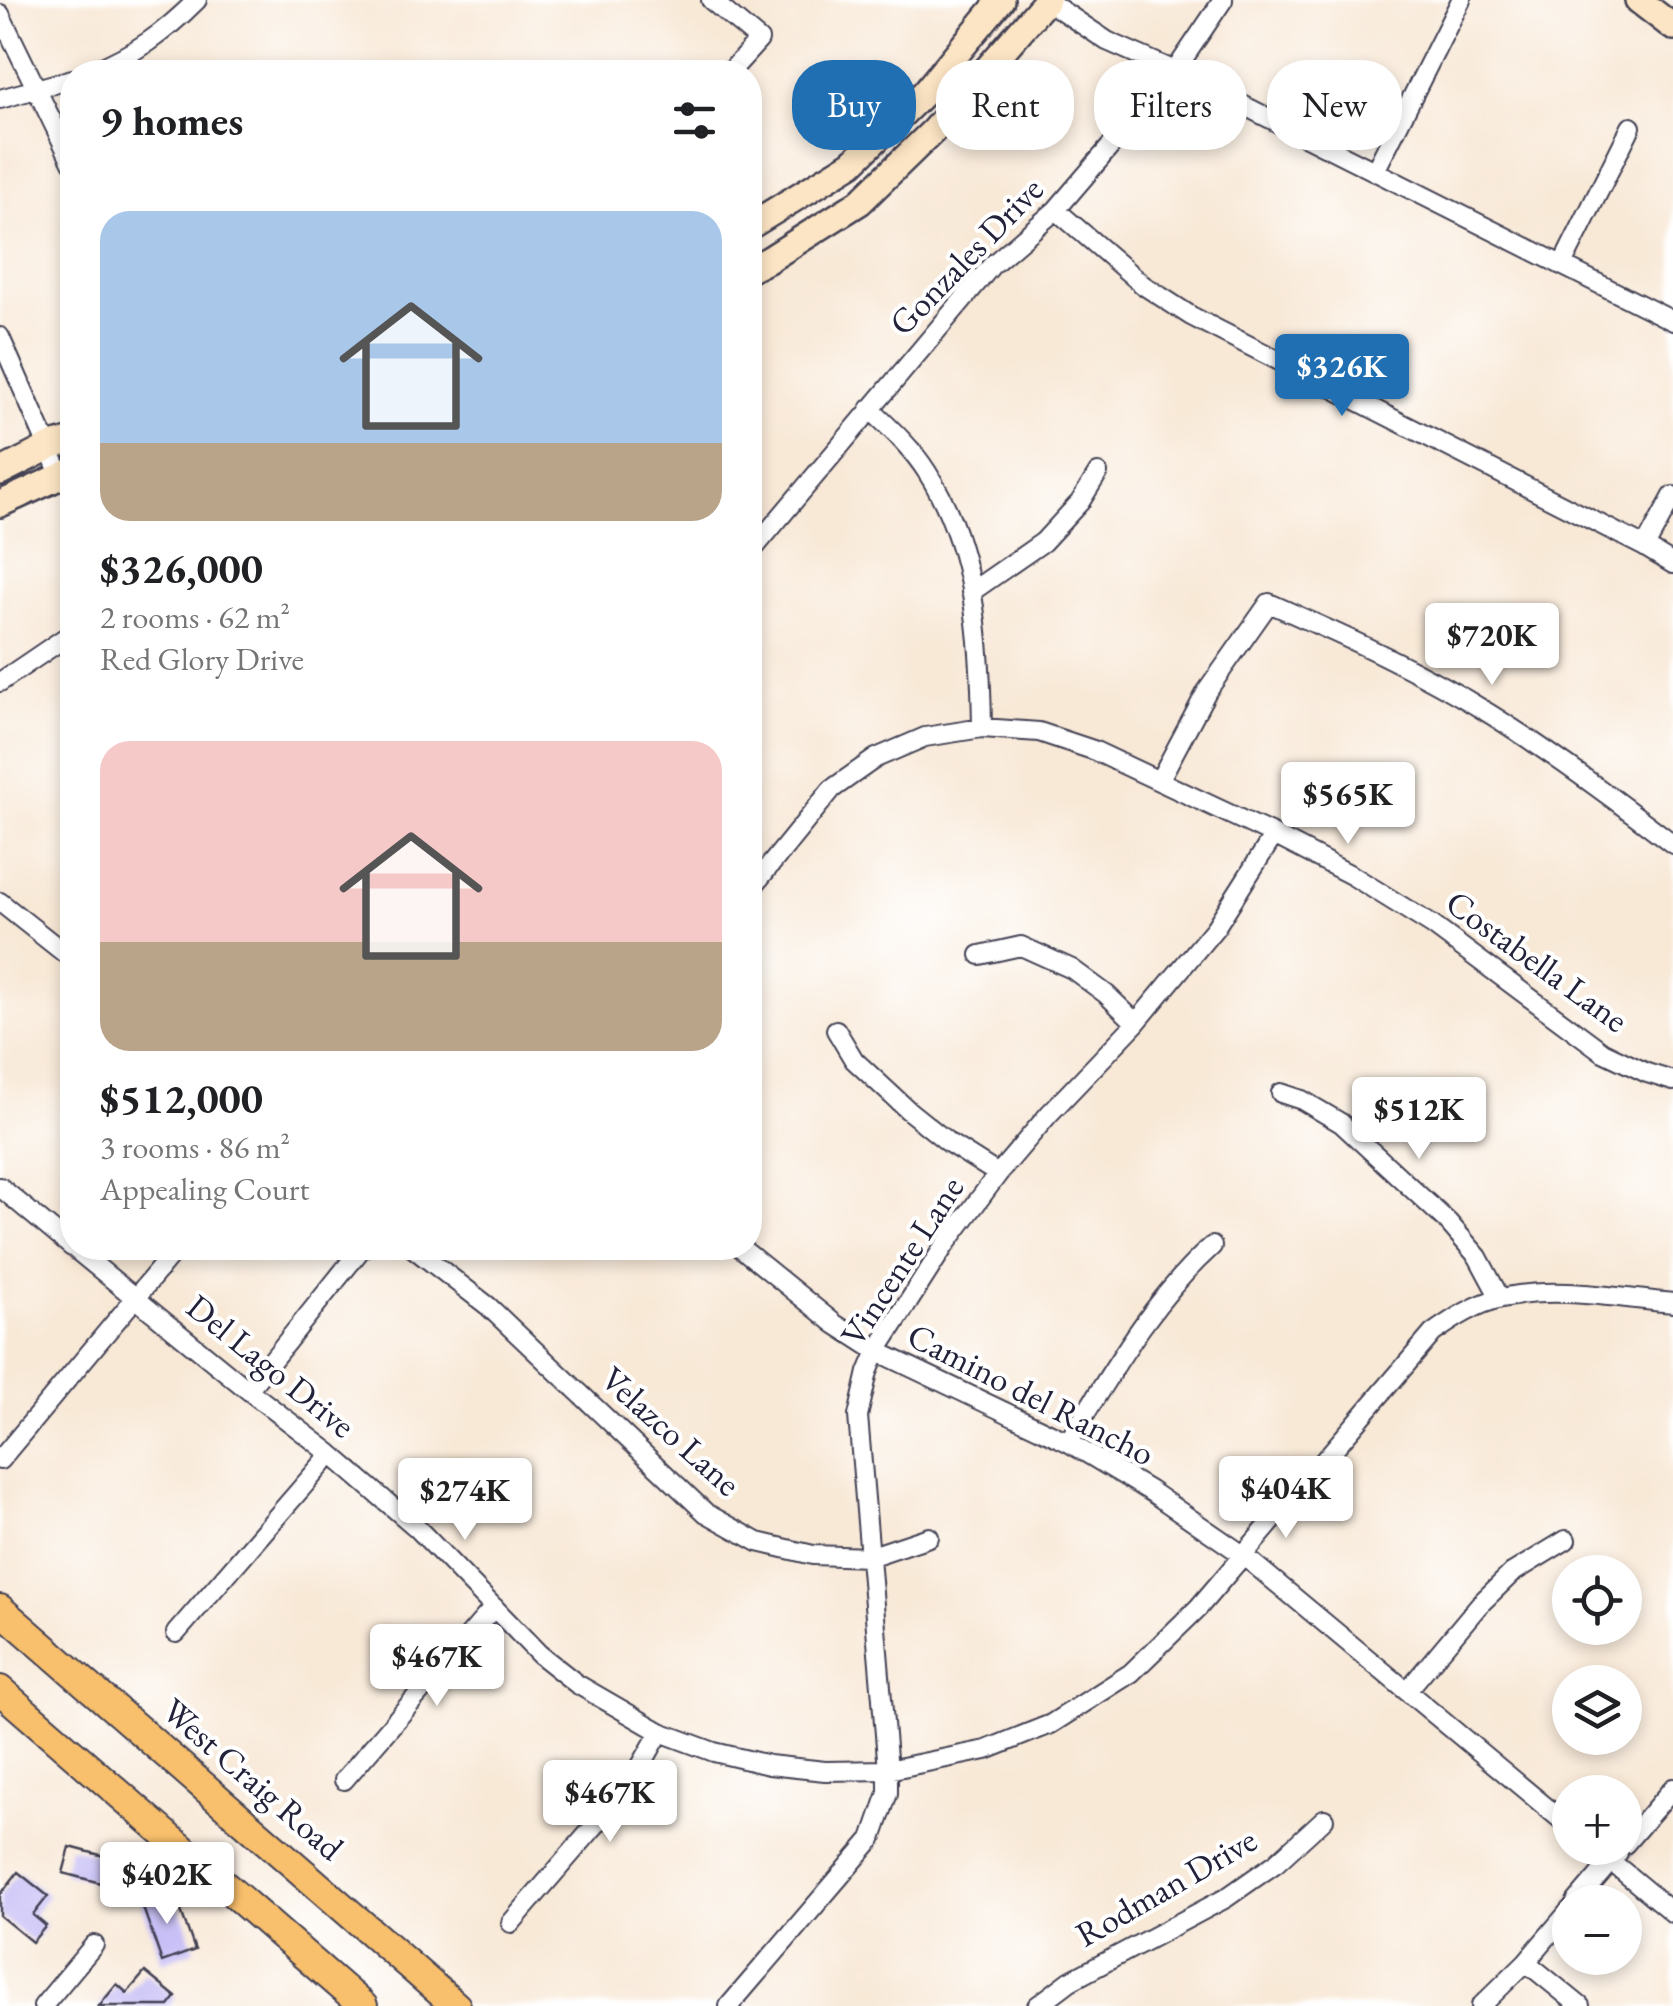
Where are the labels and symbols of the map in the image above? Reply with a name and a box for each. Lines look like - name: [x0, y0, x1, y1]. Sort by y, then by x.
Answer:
- street label: Gonzales Drive: [879, 167, 1053, 345]
- pin: $326K: [1272, 334, 1412, 419]
- pin: $720K: [1422, 603, 1562, 688]
- pin: $565K: [1278, 762, 1418, 847]
- street label: Costabella Lane: [1437, 879, 1637, 1042]
- pin: $512K: [1349, 1077, 1489, 1162]
- street label: Vincente Lane: [830, 1167, 973, 1354]
- street label: Del Lago Drive: [178, 1284, 365, 1447]
- street label: Camino del Rancho: [900, 1312, 1162, 1475]
- street label: Velazco Lane: [592, 1356, 751, 1505]
- pin: $404K: [1216, 1456, 1356, 1541]
- pin: $274K: [395, 1458, 535, 1543]
- pin: $467K: [367, 1624, 507, 1709]
- street label: West Craig Road: [153, 1687, 354, 1870]
- pin: $467K: [540, 1760, 680, 1845]
- street label: Rodman Drive: [1067, 1817, 1264, 1956]
- pin: $402K: [97, 1842, 237, 1927]

